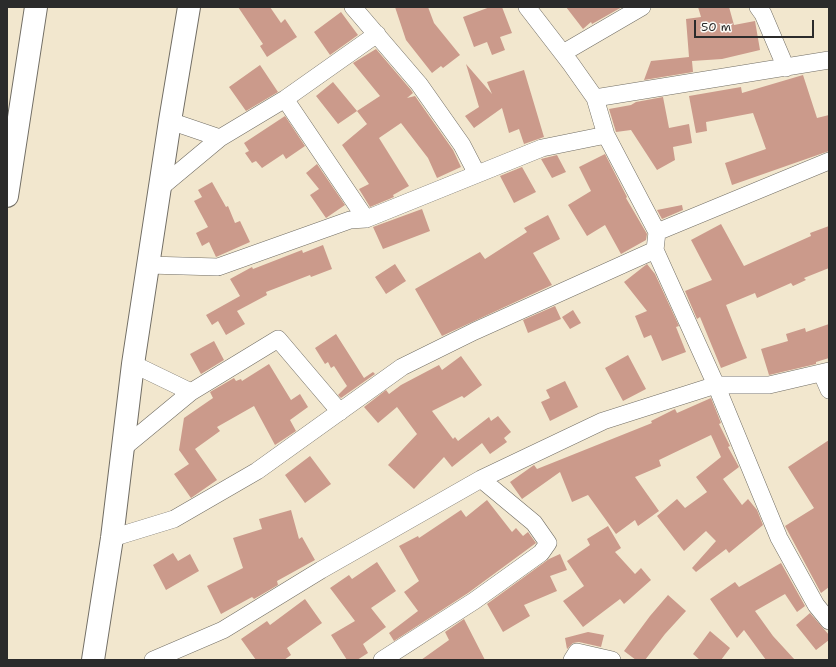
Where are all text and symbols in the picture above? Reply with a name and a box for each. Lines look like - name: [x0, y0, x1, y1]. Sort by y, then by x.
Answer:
- scale bar: [696, 12, 816, 38]
- text: 50 m: [701, 19, 731, 35]

